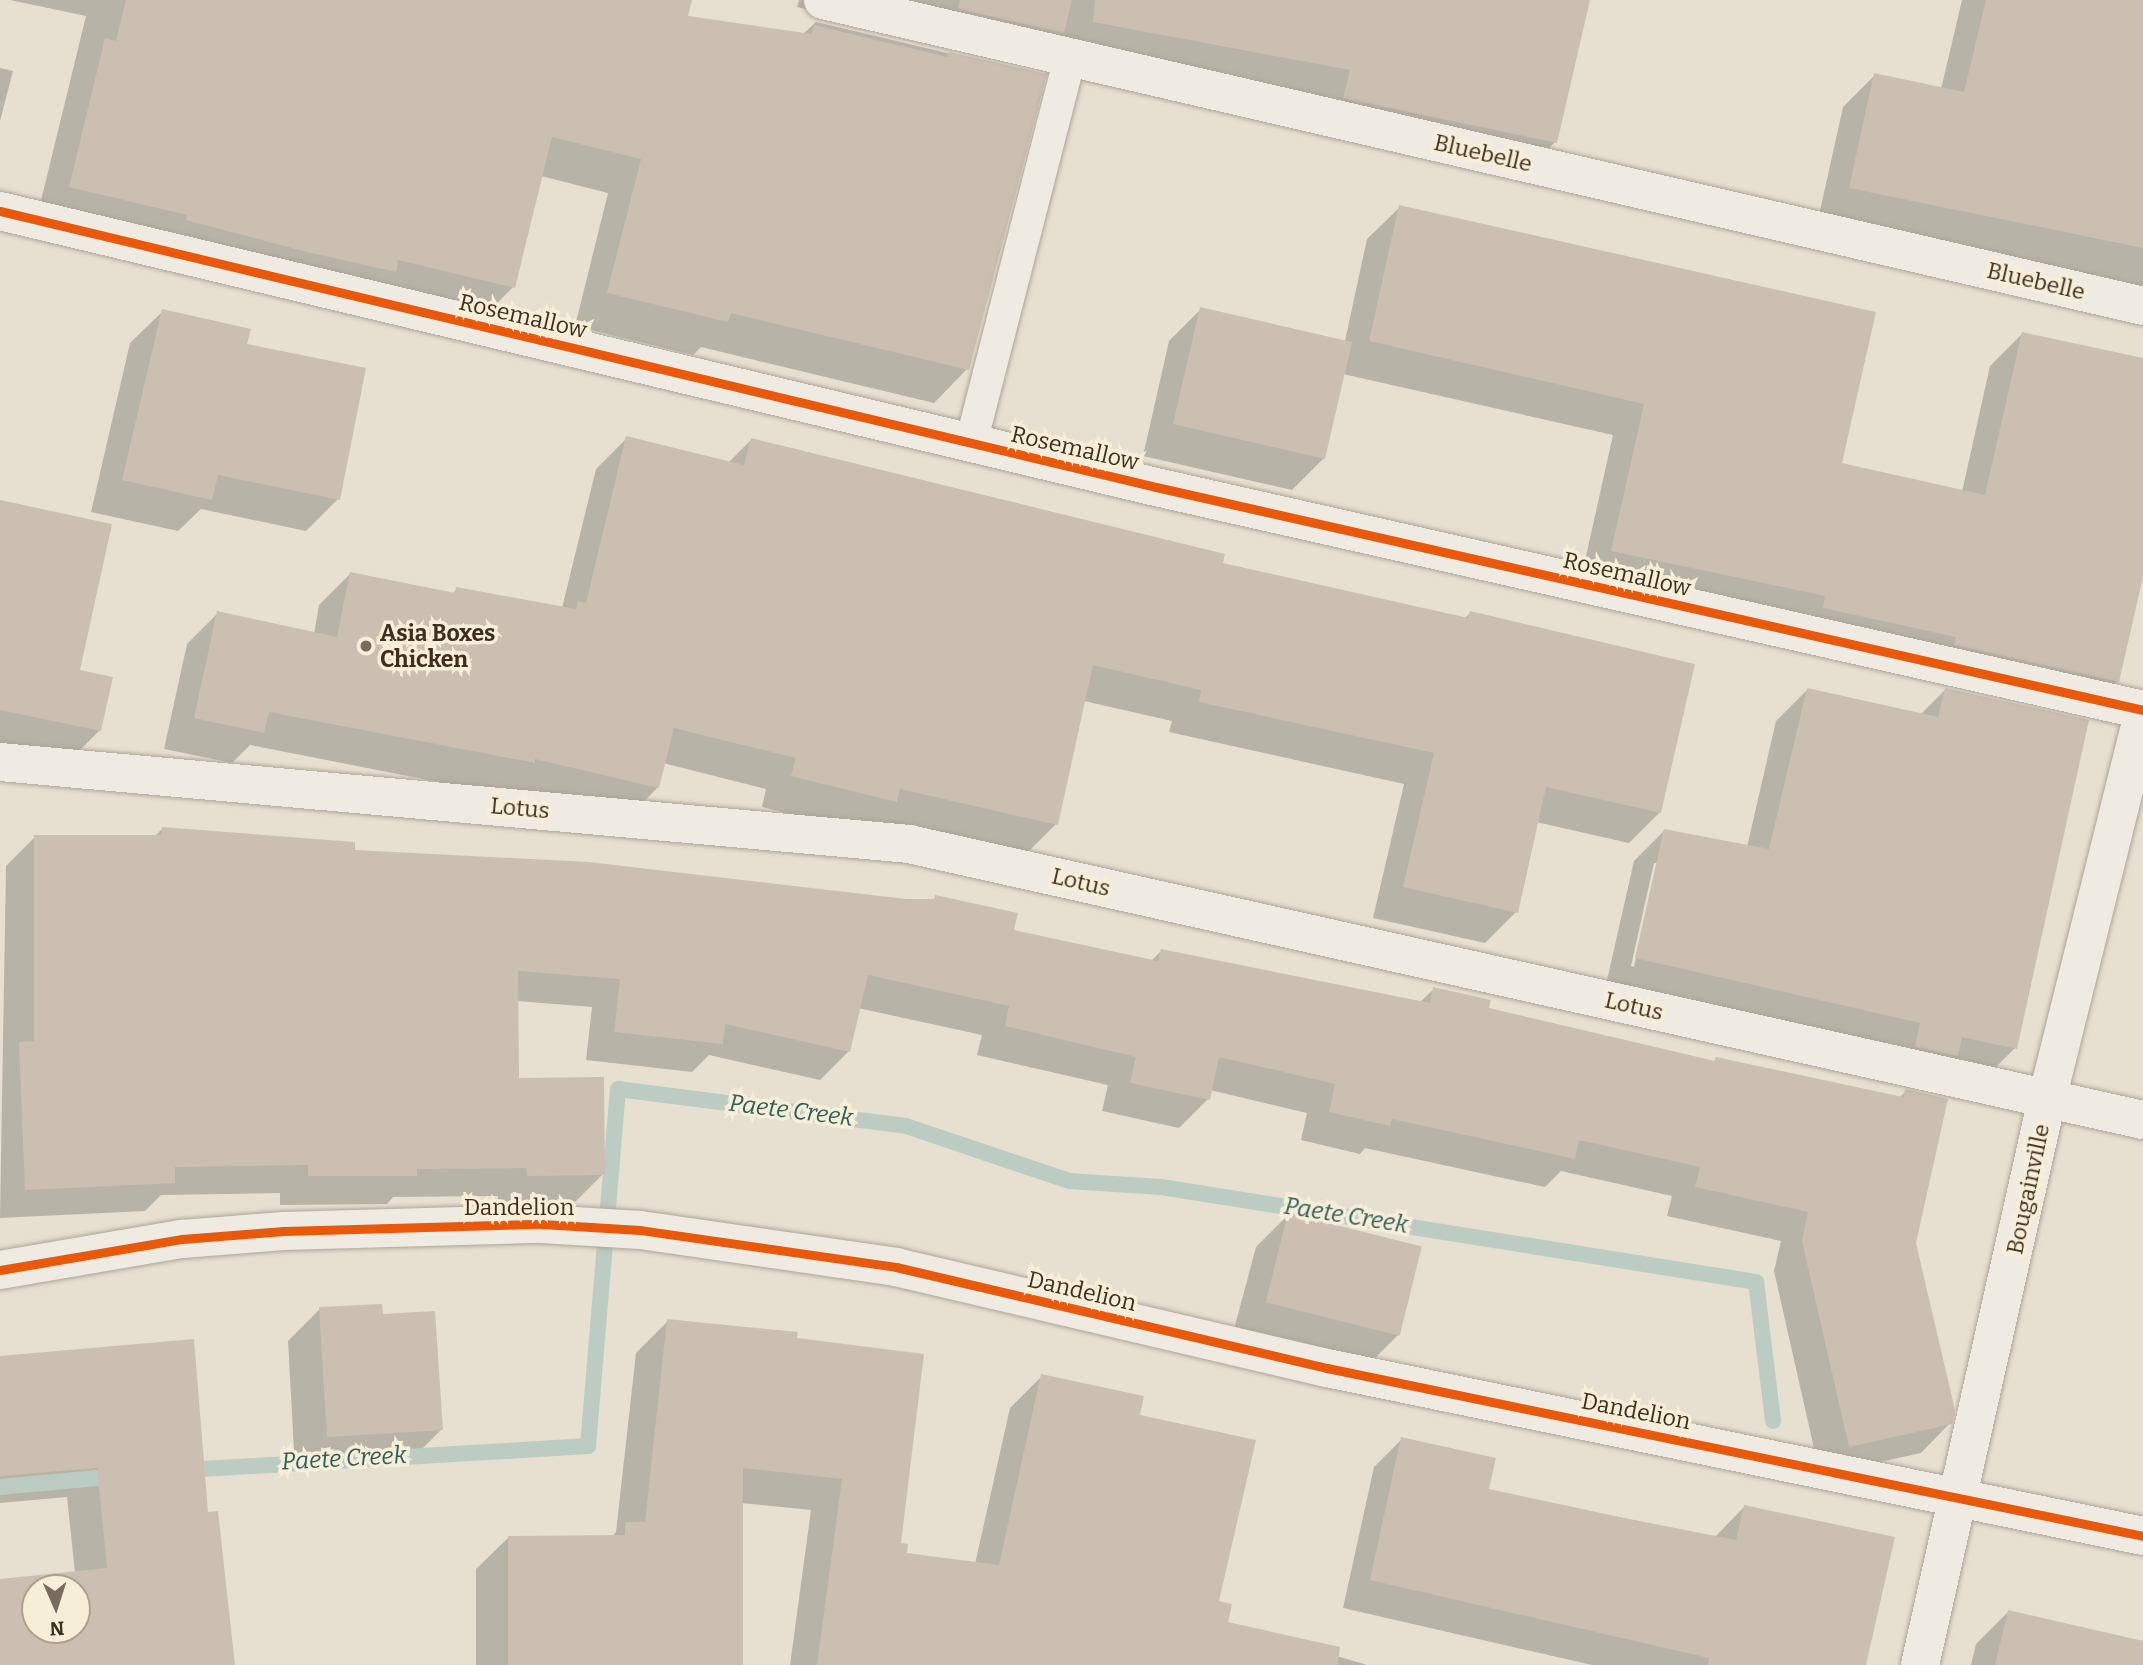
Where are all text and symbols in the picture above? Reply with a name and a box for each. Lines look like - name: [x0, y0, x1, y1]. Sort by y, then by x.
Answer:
- street label: Bluebelle: [1431, 128, 1535, 178]
- street label: Bluebelle: [1984, 256, 2088, 306]
- street label: Rosemallow: [456, 288, 590, 344]
- street label: Rosemallow: [1008, 420, 1142, 476]
- street label: Rosemallow: [1560, 546, 1694, 602]
- place label: Asia Boxes Chicken: [380, 619, 495, 673]
- marker: Asia Boxes Chicken: [358, 638, 374, 654]
- street label: Lotus: [489, 792, 551, 824]
- street label: Lotus: [1049, 862, 1113, 902]
- street label: Lotus: [1602, 986, 1666, 1026]
- water label: Paete Creek: [727, 1089, 855, 1133]
- street label: Bougainville: [2001, 1121, 2055, 1257]
- water label: Paete Creek: [1282, 1192, 1410, 1240]
- street label: Dandelion: [464, 1193, 574, 1221]
- street label: Dandelion: [1025, 1265, 1139, 1317]
- street label: Dandelion: [1579, 1387, 1693, 1435]
- water label: Paete Creek: [281, 1441, 407, 1477]
- north arrow: [21, 1574, 91, 1644]
- text: N: [49, 1617, 65, 1640]

